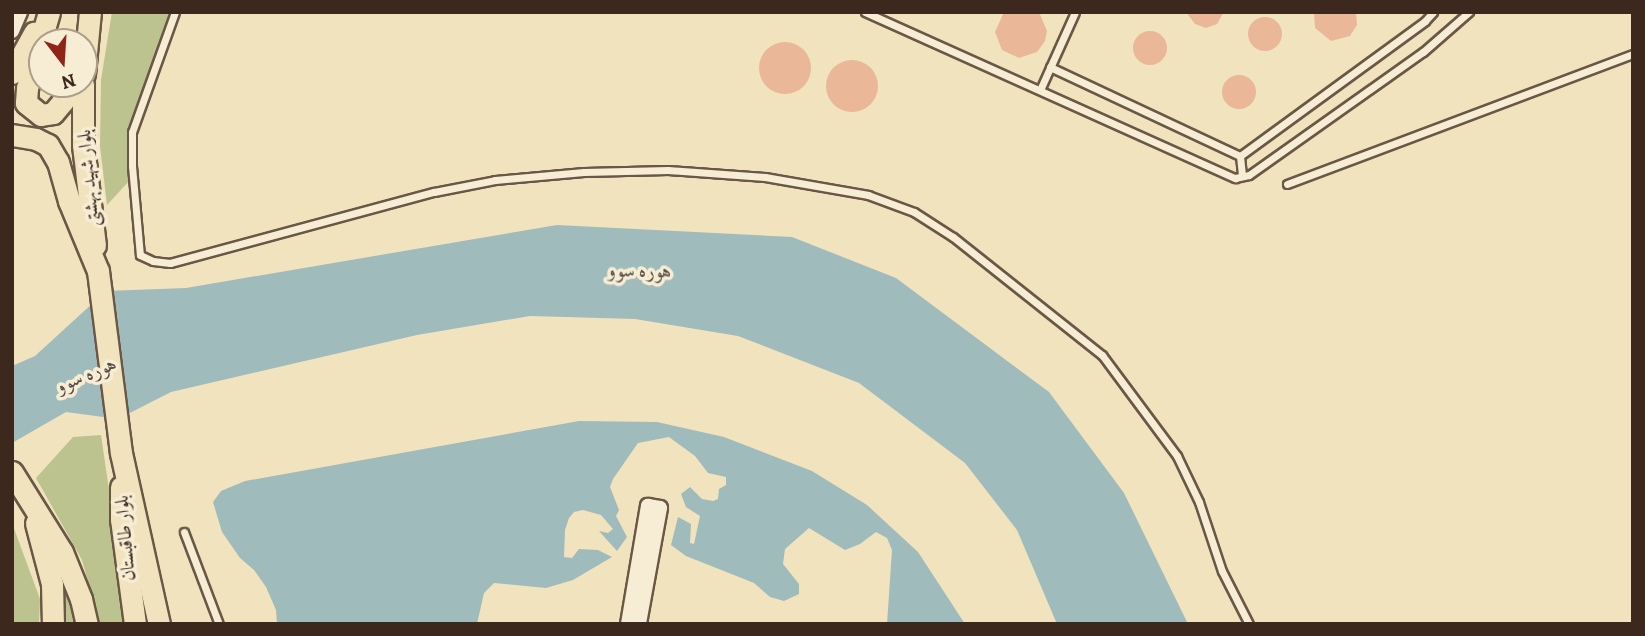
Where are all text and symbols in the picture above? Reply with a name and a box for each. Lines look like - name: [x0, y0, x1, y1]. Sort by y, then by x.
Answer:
- north arrow: [28, 28, 98, 98]
- text: N: [58, 67, 79, 96]
- street label: بلوار شهید بهشتی: [73, 129, 105, 227]
- water label: هوره سوو: [608, 257, 672, 283]
- water label: هوره سوو: [52, 350, 120, 398]
- street label: بلوار طاقبستان: [111, 494, 141, 582]

